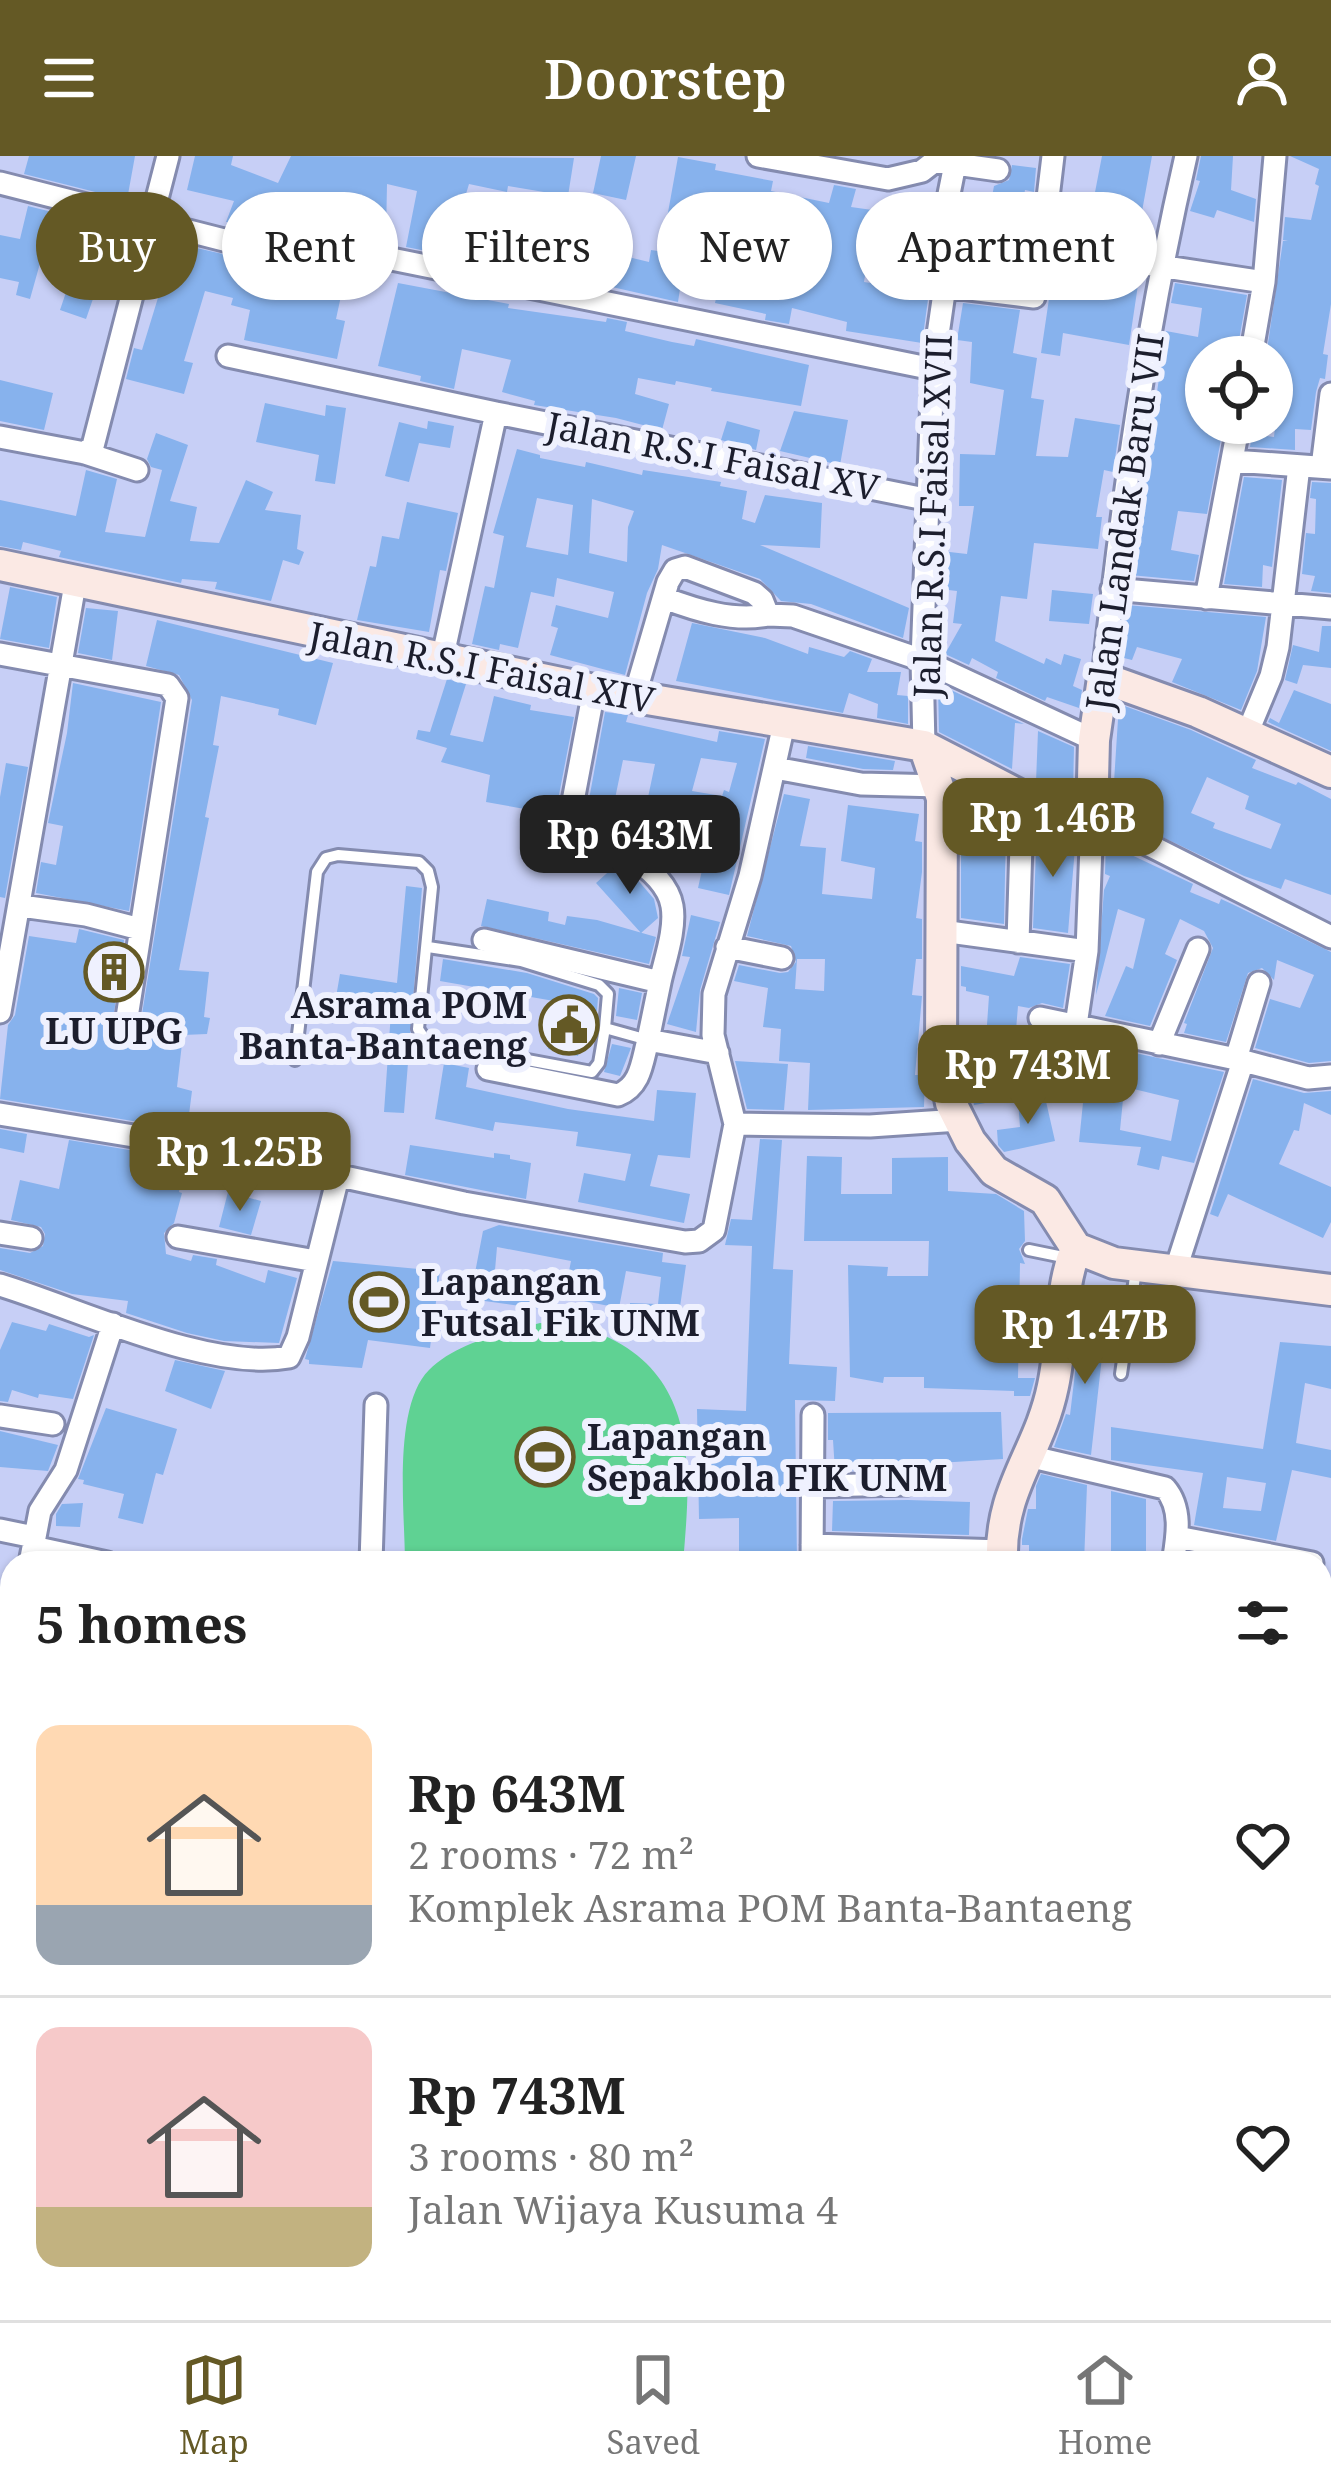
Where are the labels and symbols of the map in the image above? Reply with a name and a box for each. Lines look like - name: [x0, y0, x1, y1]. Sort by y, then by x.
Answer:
- street label: Jalan Landak Baru VII: [1073, 331, 1175, 714]
- street label: Jalan R.S.I Faisal XVII: [901, 333, 963, 700]
- street label: Jalan R.S.I Faisal XV: [542, 400, 884, 512]
- street label: Jalan R.S.I Faisal XIV: [304, 609, 660, 725]
- pin: Rp 1.46B: [929, 778, 1177, 880]
- pin: Rp 643M: [519, 795, 741, 897]
- building icon: LU UPG: [83, 941, 145, 1003]
- place label: Asrama POM Banta-Bantaeng: [239, 980, 528, 1070]
- public building icon: Asrama POM Banta-Bantaeng: [538, 994, 600, 1056]
- place label: LU UPG: [45, 1006, 183, 1055]
- pin: Rp 743M: [917, 1025, 1139, 1127]
- pin: Rp 1.25B: [116, 1112, 364, 1214]
- place label: Lapangan Futsal Fik UNM: [421, 1257, 700, 1347]
- sports icon: Lapangan Futsal Fik UNM: [348, 1271, 410, 1333]
- pin: Rp 1.47B: [961, 1285, 1209, 1387]
- place label: Lapangan Sepakbola FIK UNM: [587, 1412, 947, 1502]
- sports icon: Lapangan Sepakbola FIK UNM: [514, 1426, 576, 1488]

